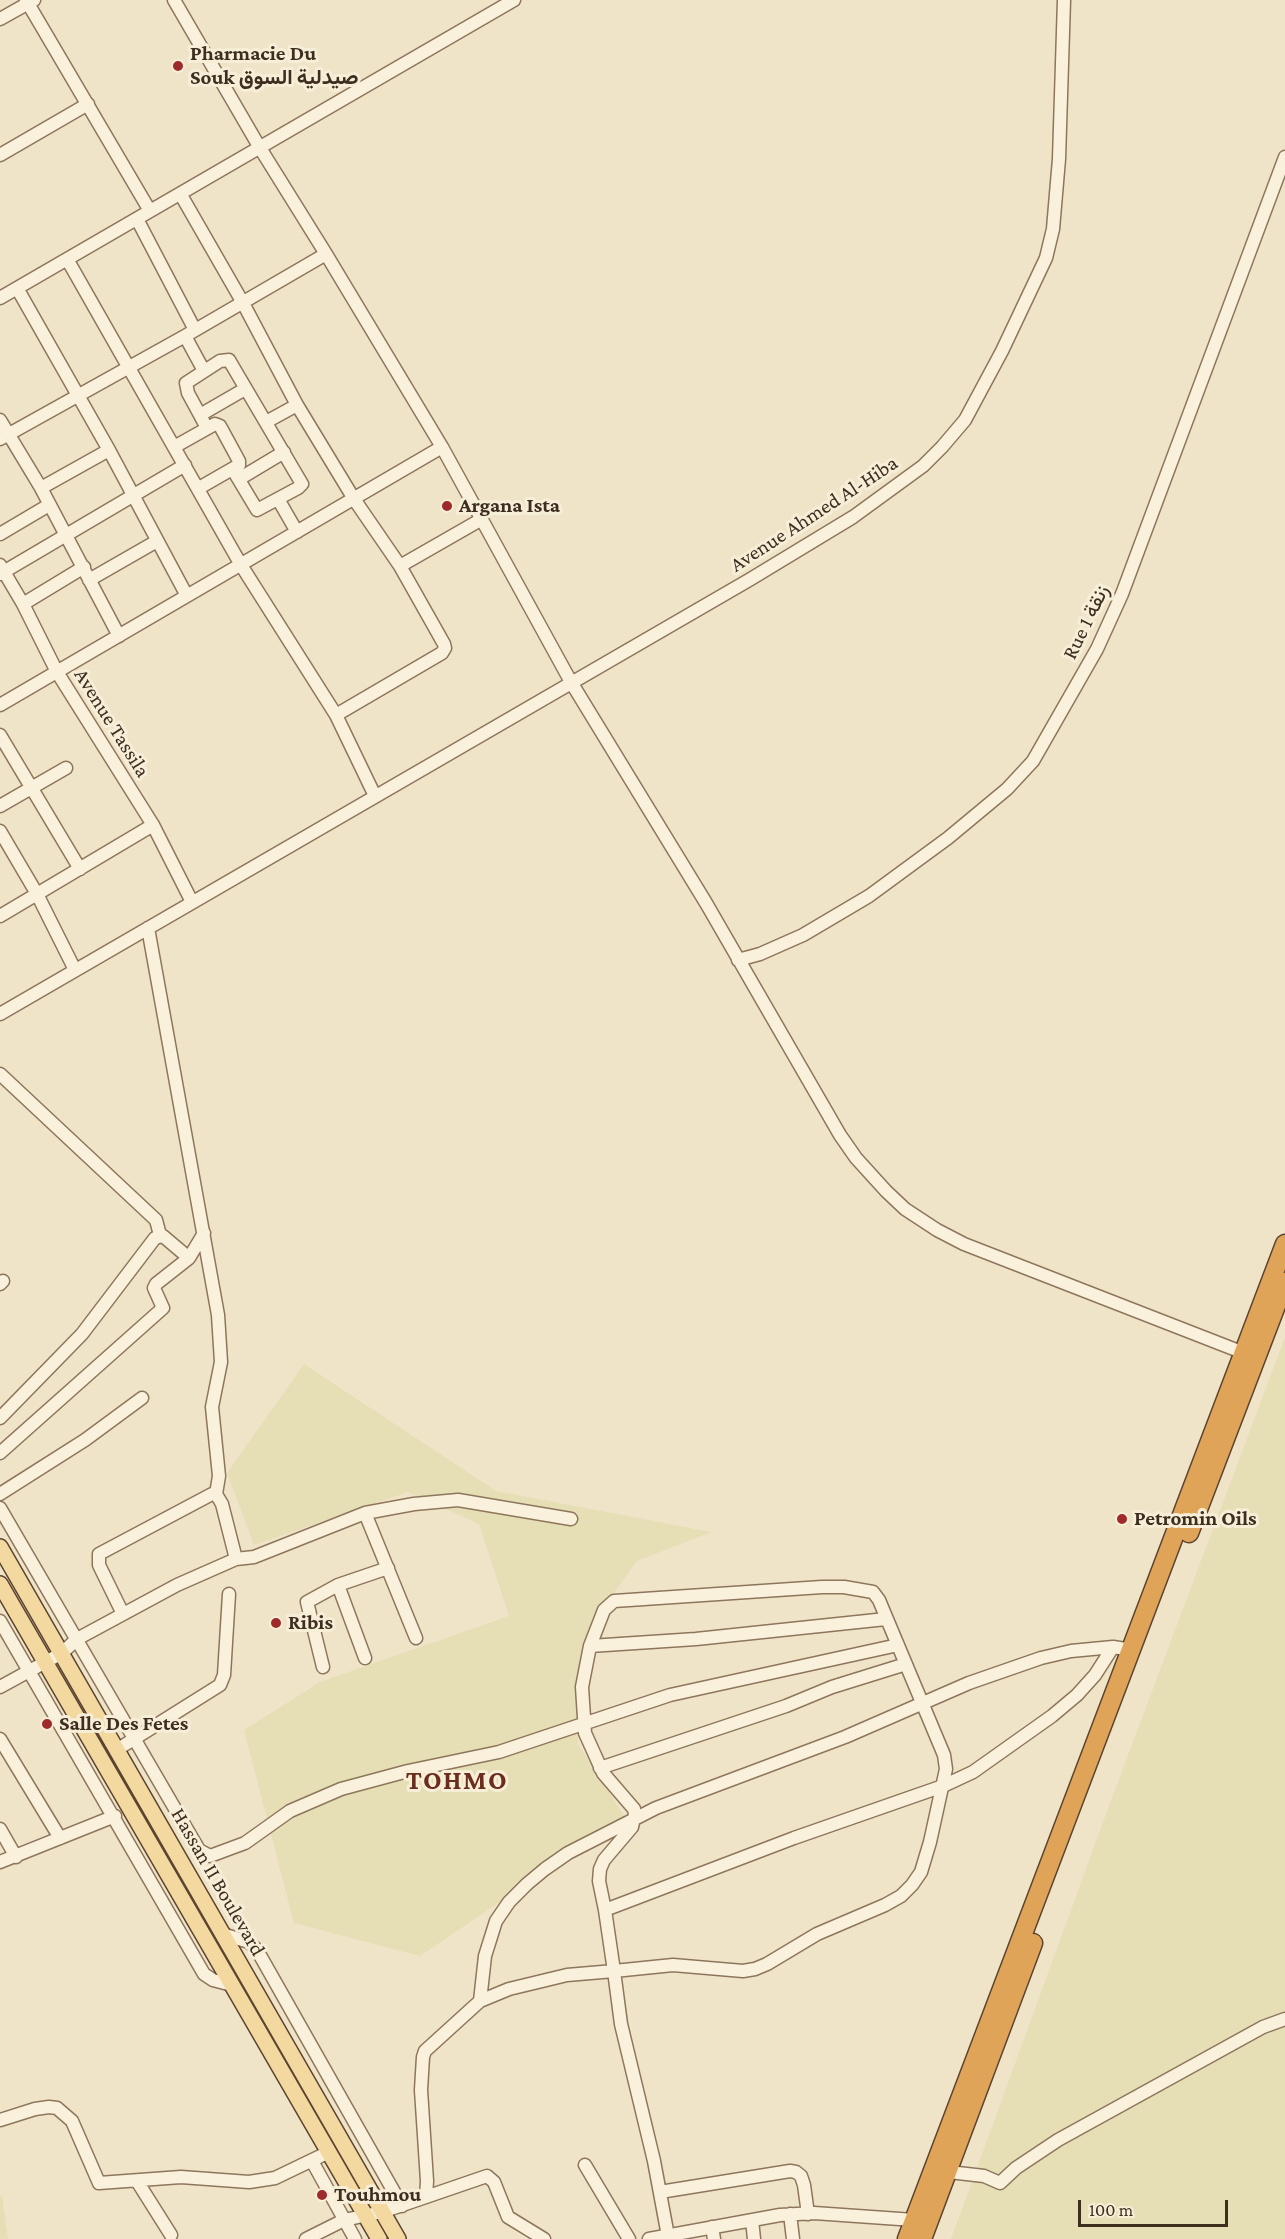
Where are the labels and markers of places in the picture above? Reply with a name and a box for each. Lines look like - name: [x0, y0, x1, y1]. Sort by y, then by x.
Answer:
- place label: Pharmacie Du Souk صيدلية السوق: [190, 41, 359, 91]
- marker: Pharmacie Du Souk صيدلية السوق: [171, 59, 185, 73]
- place label: Argana Ista: [459, 493, 560, 519]
- marker: Argana Ista: [440, 499, 454, 513]
- place label: Petromin Oils: [1134, 1506, 1257, 1532]
- marker: Petromin Oils: [1115, 1512, 1129, 1526]
- place label: Ribis: [288, 1610, 333, 1636]
- marker: Ribis: [269, 1616, 283, 1630]
- place label: Salle Des Fetes: [59, 1711, 188, 1737]
- marker: Salle Des Fetes: [40, 1717, 54, 1731]
- place label: Touhmou: [334, 2182, 421, 2208]
- marker: Touhmou: [315, 2188, 329, 2202]

